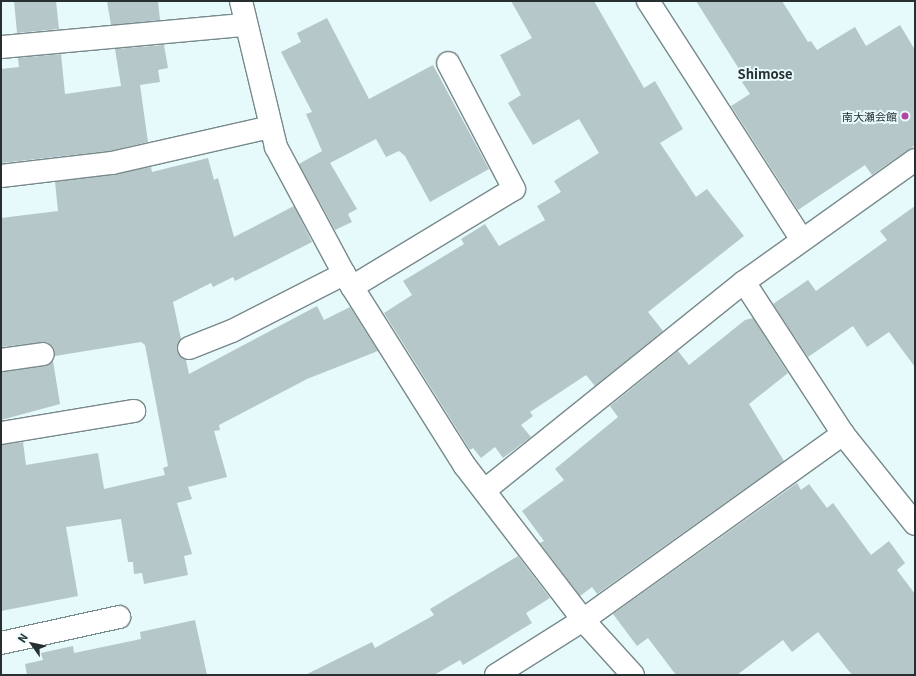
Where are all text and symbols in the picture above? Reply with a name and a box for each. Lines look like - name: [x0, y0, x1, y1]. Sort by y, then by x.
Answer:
- district label: Shimose: [738, 66, 792, 82]
- place label: 南大瀬会館: [842, 109, 897, 123]
- marker: 南大瀬会館: [900, 111, 910, 121]
- north arrow: [12, 624, 52, 664]
- text: N: [13, 630, 31, 645]

